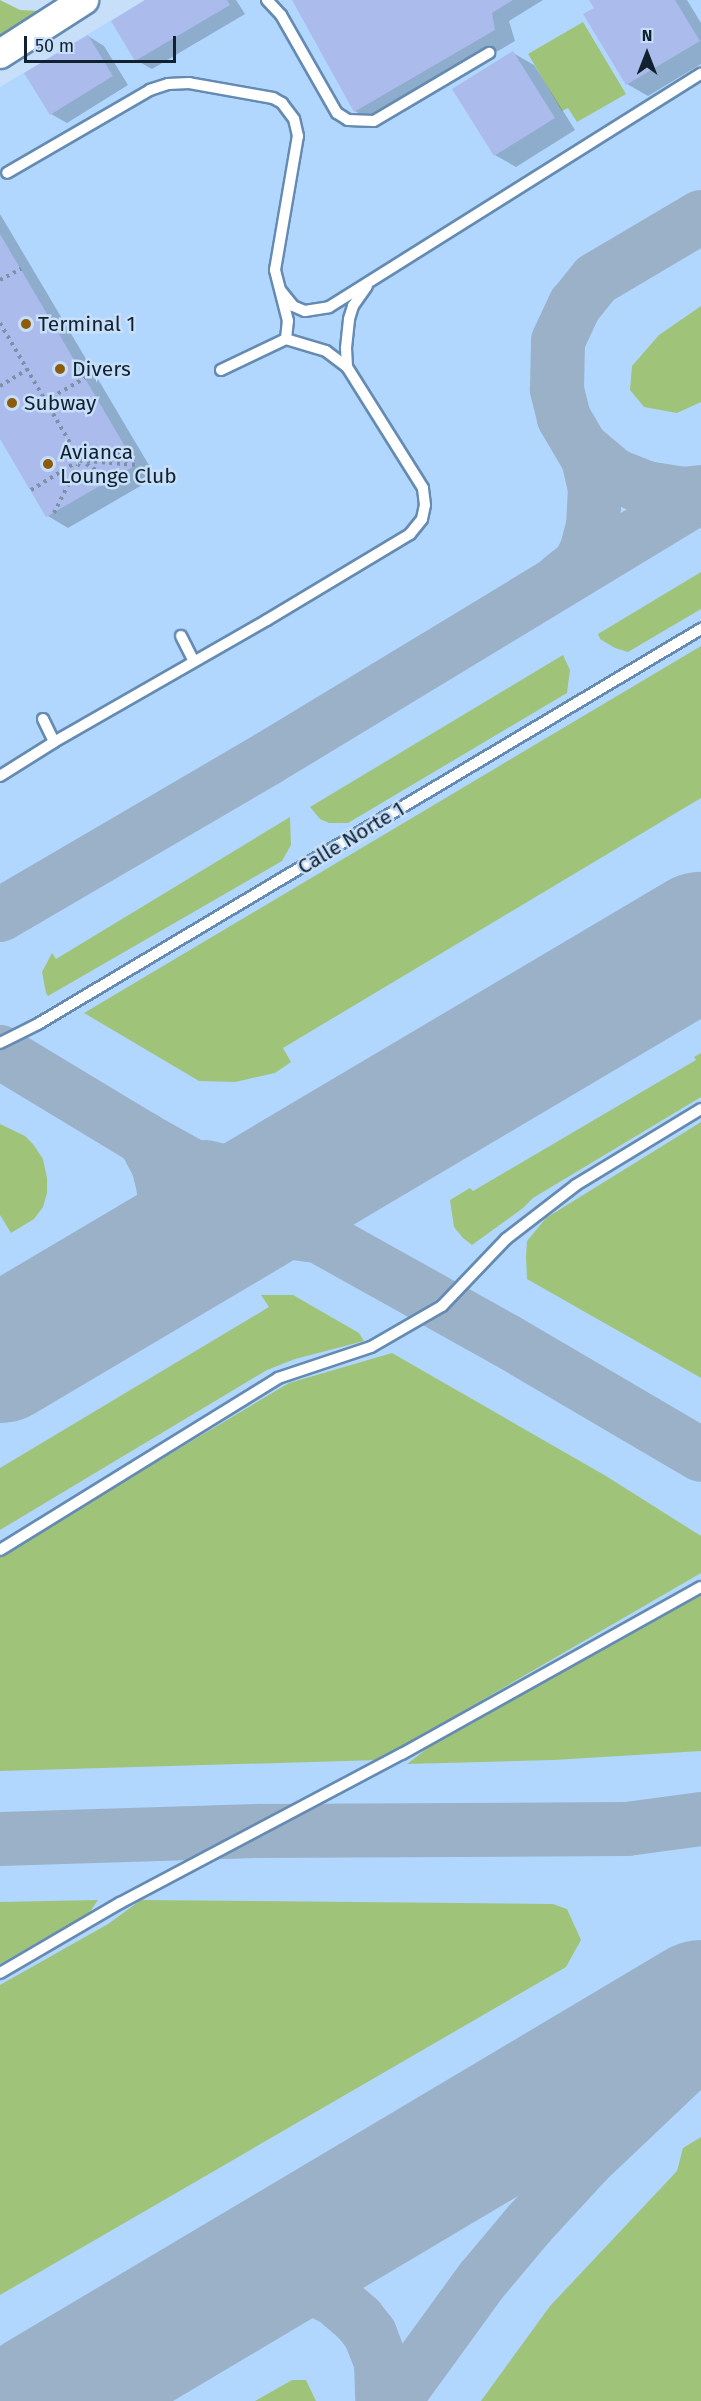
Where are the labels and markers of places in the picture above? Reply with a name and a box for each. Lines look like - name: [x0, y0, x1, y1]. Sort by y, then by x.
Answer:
- place label: Terminal 1: [38, 311, 136, 337]
- marker: Terminal 1: [19, 317, 33, 331]
- place label: Divers: [72, 356, 131, 382]
- marker: Divers: [53, 362, 67, 376]
- place label: Subway: [24, 390, 96, 416]
- marker: Subway: [5, 396, 19, 410]
- place label: Avianca Lounge Club: [60, 439, 177, 489]
- marker: Avianca Lounge Club: [41, 457, 55, 471]

